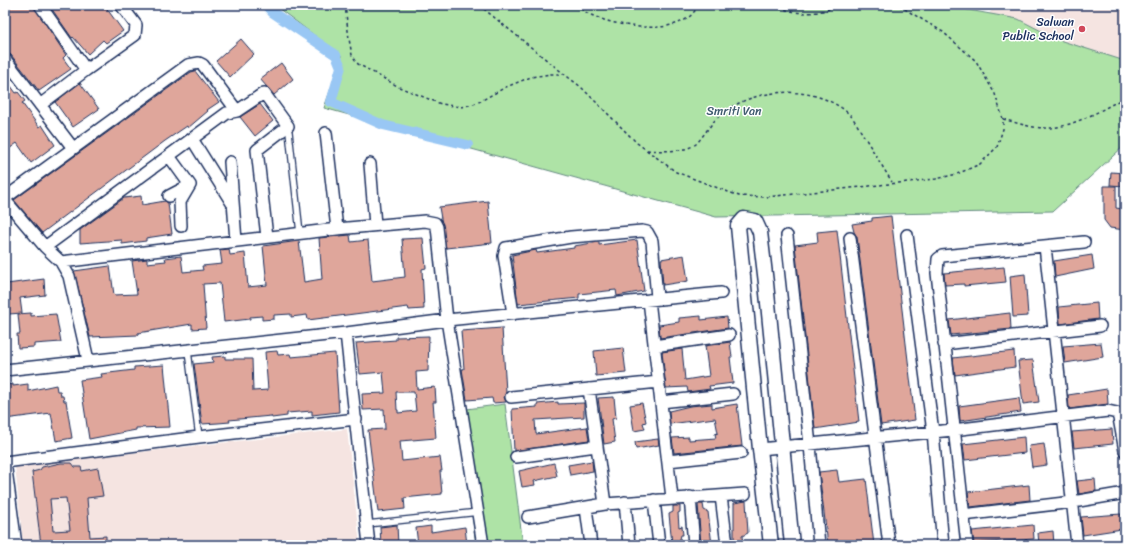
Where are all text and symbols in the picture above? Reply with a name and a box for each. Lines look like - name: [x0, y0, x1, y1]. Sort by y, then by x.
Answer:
- place label: Salwan Public School: [1003, 11, 1075, 47]
- marker: Salwan Public School: [1077, 24, 1087, 34]
- park label: Smriti Van: [706, 100, 762, 122]

